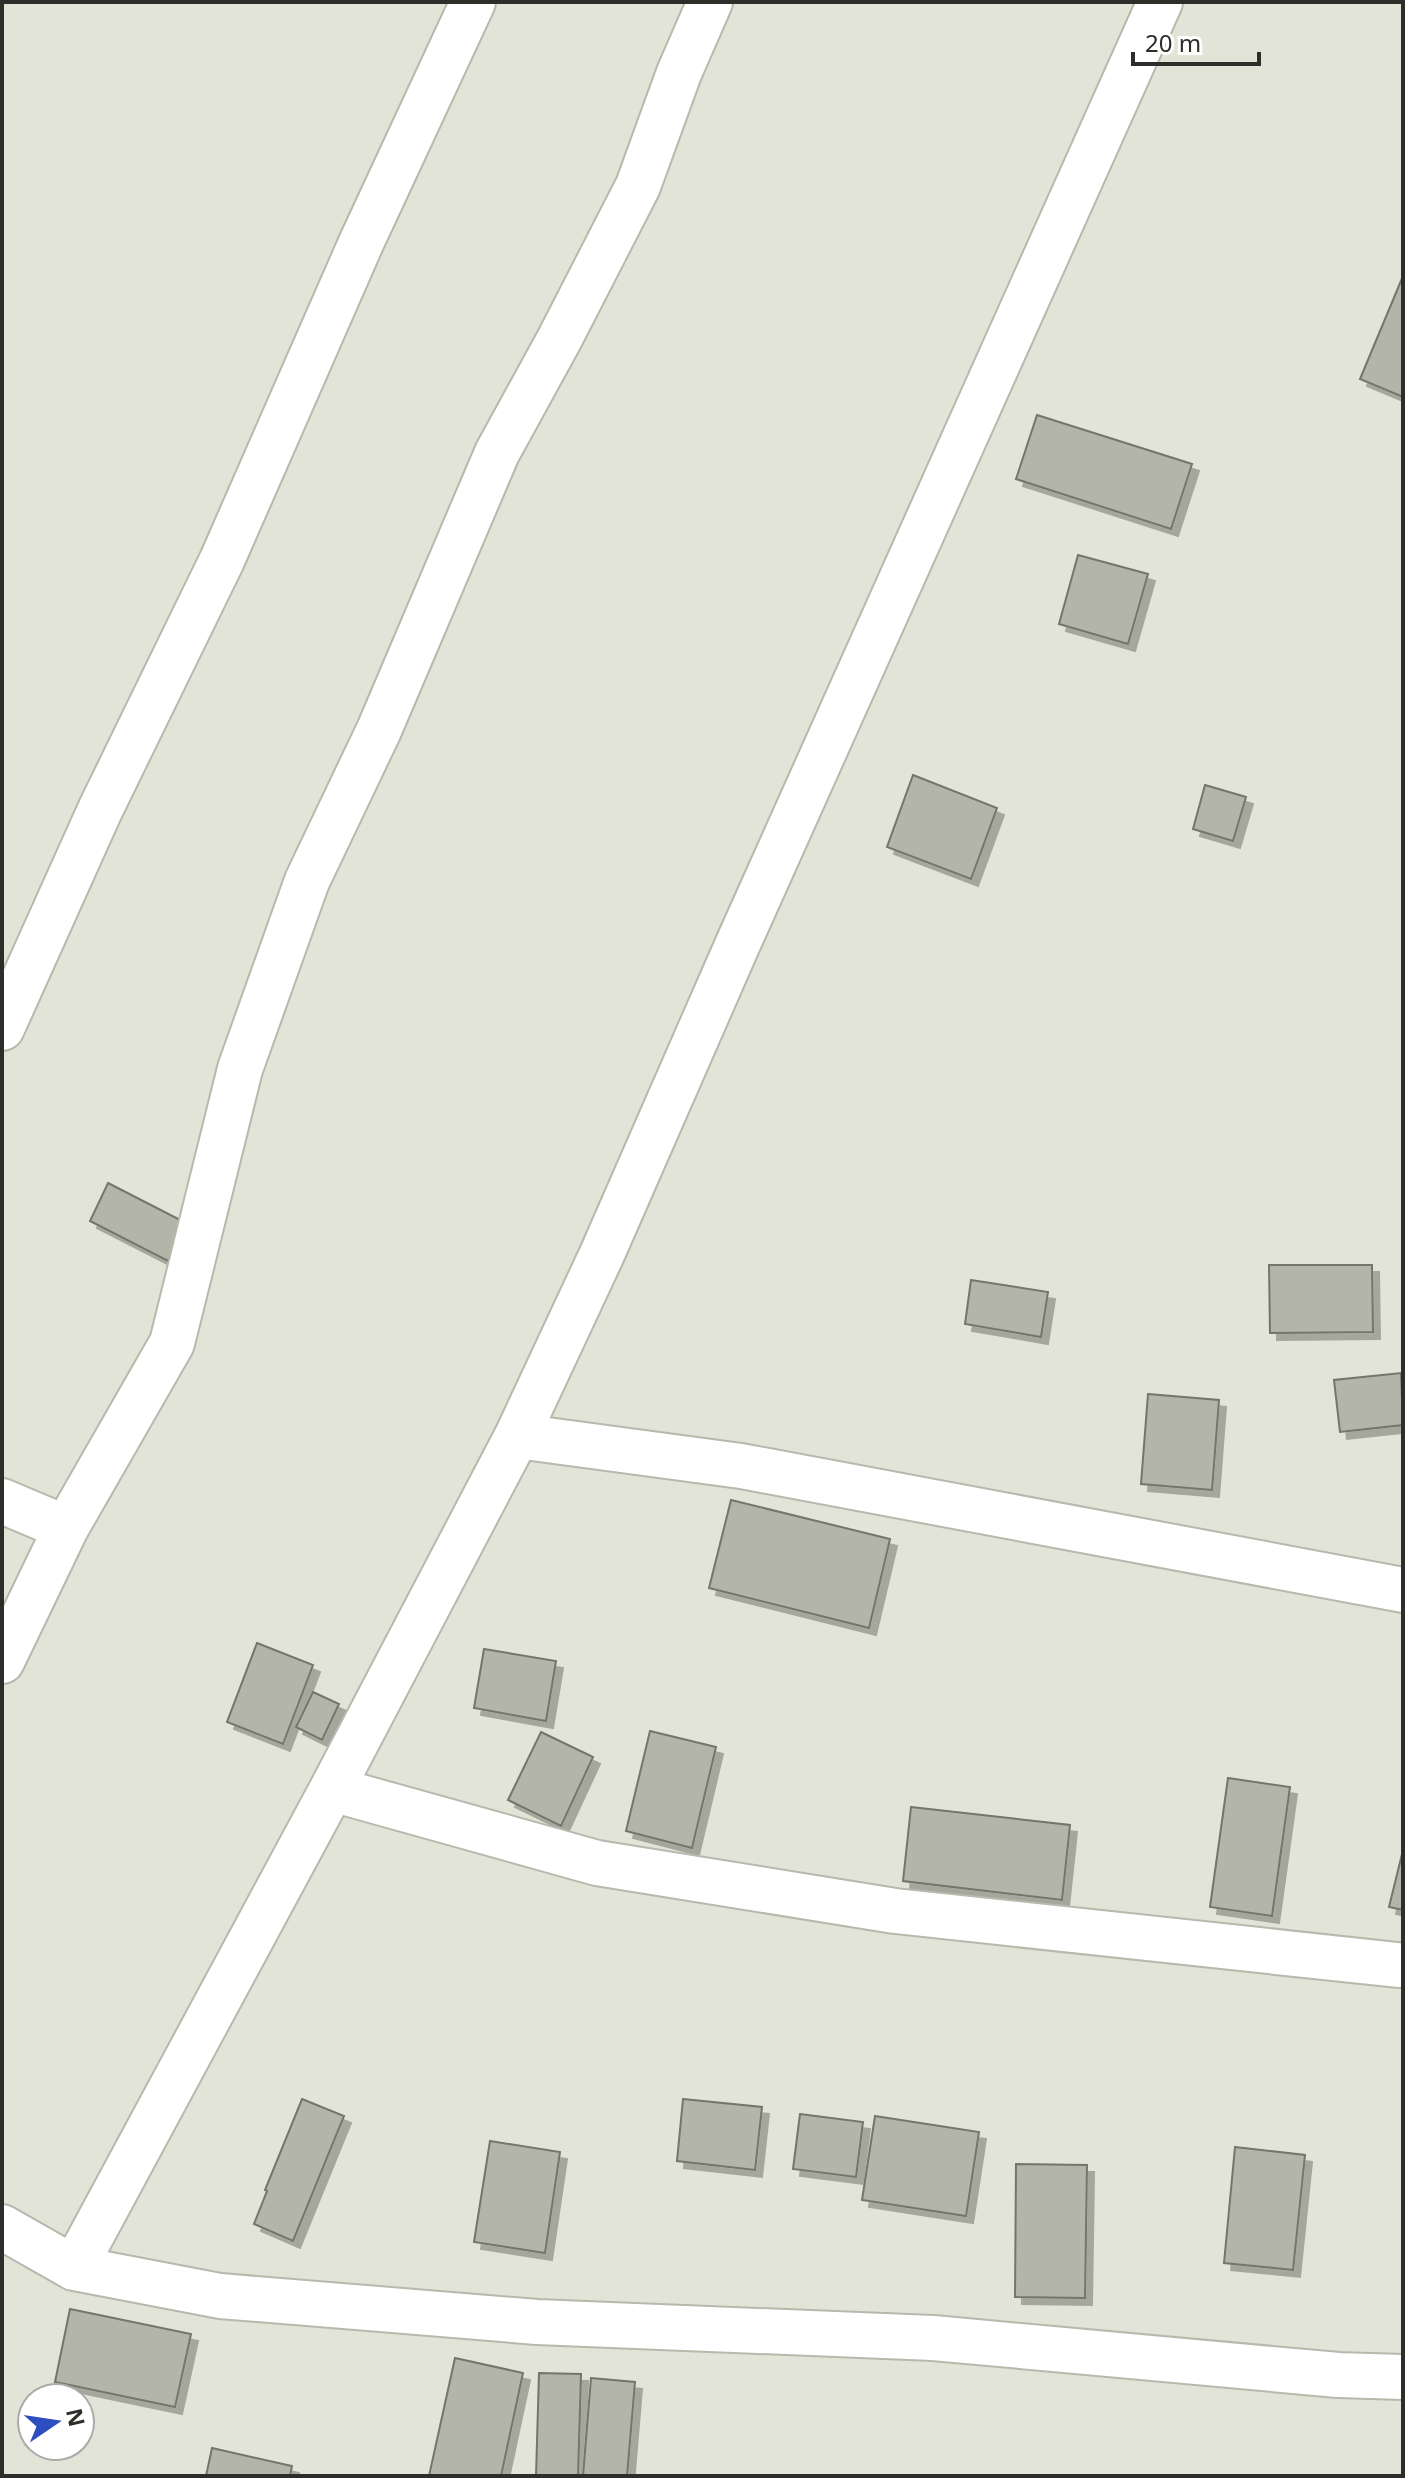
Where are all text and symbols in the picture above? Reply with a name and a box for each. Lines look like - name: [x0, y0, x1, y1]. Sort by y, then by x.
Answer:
- scale bar: [1133, 16, 1259, 66]
- text: 20 m: [1145, 26, 1201, 59]
- north arrow: [16, 2382, 96, 2462]
- text: N: [60, 2405, 93, 2429]

